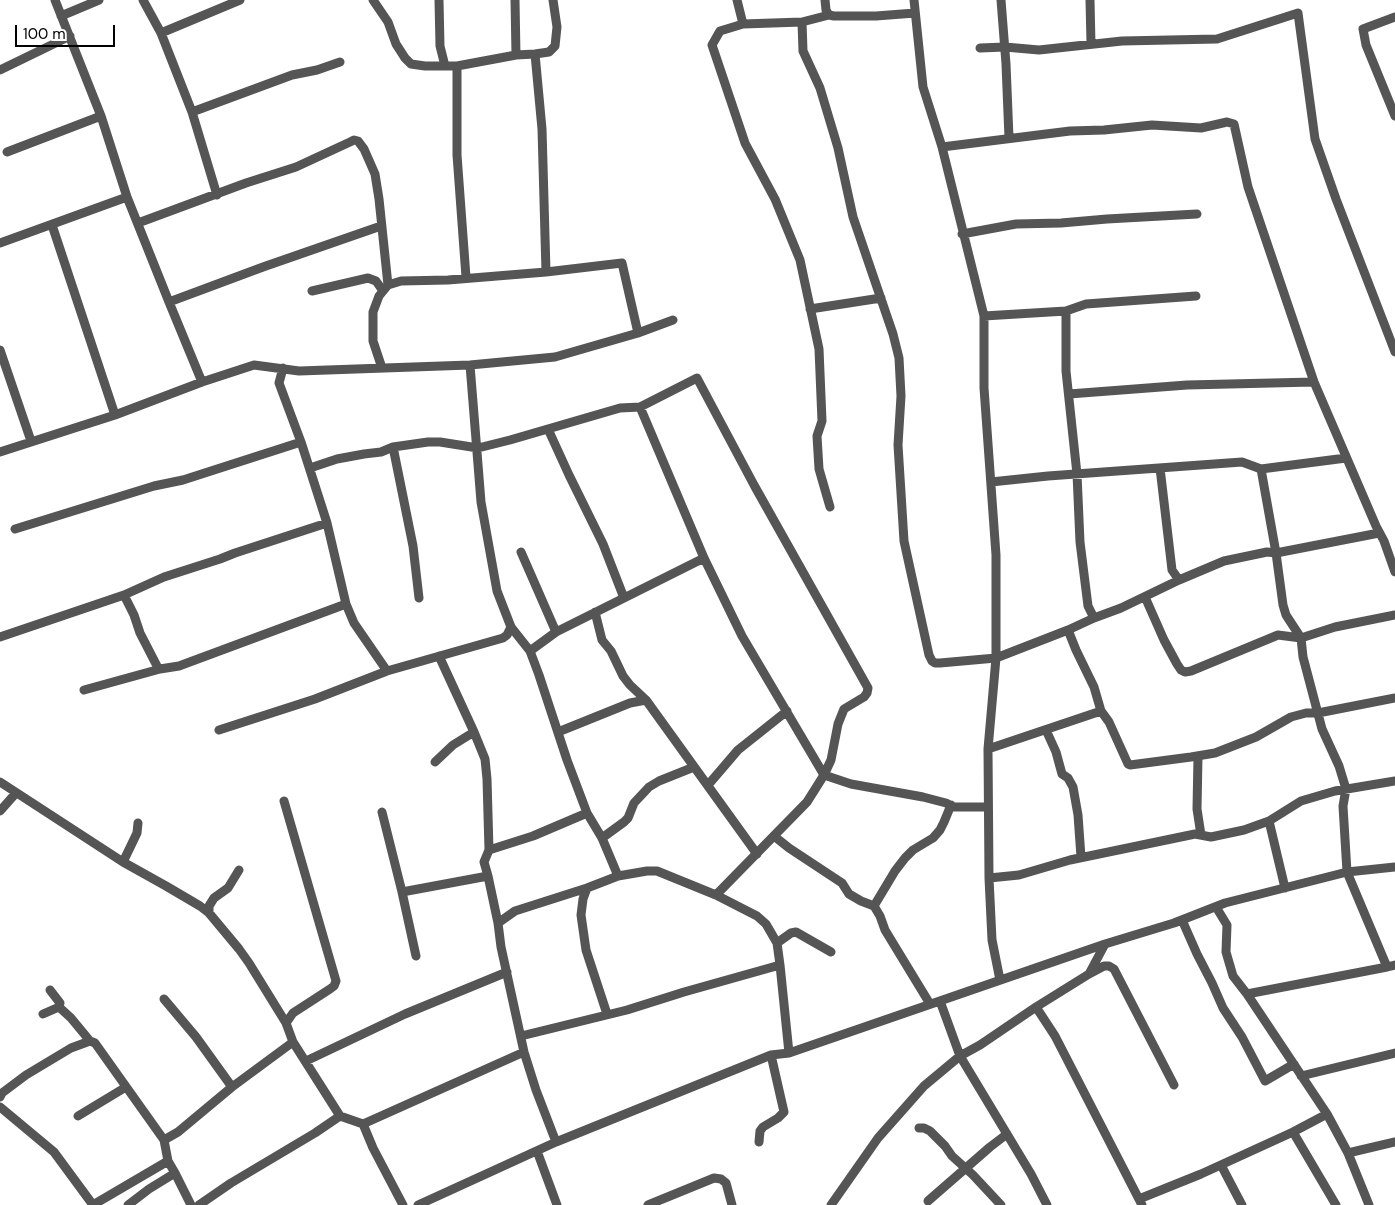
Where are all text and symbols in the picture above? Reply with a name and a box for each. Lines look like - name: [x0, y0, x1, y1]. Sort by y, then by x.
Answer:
- scale bar: [18, 15, 118, 47]
- text: 100 m: [23, 24, 66, 44]

